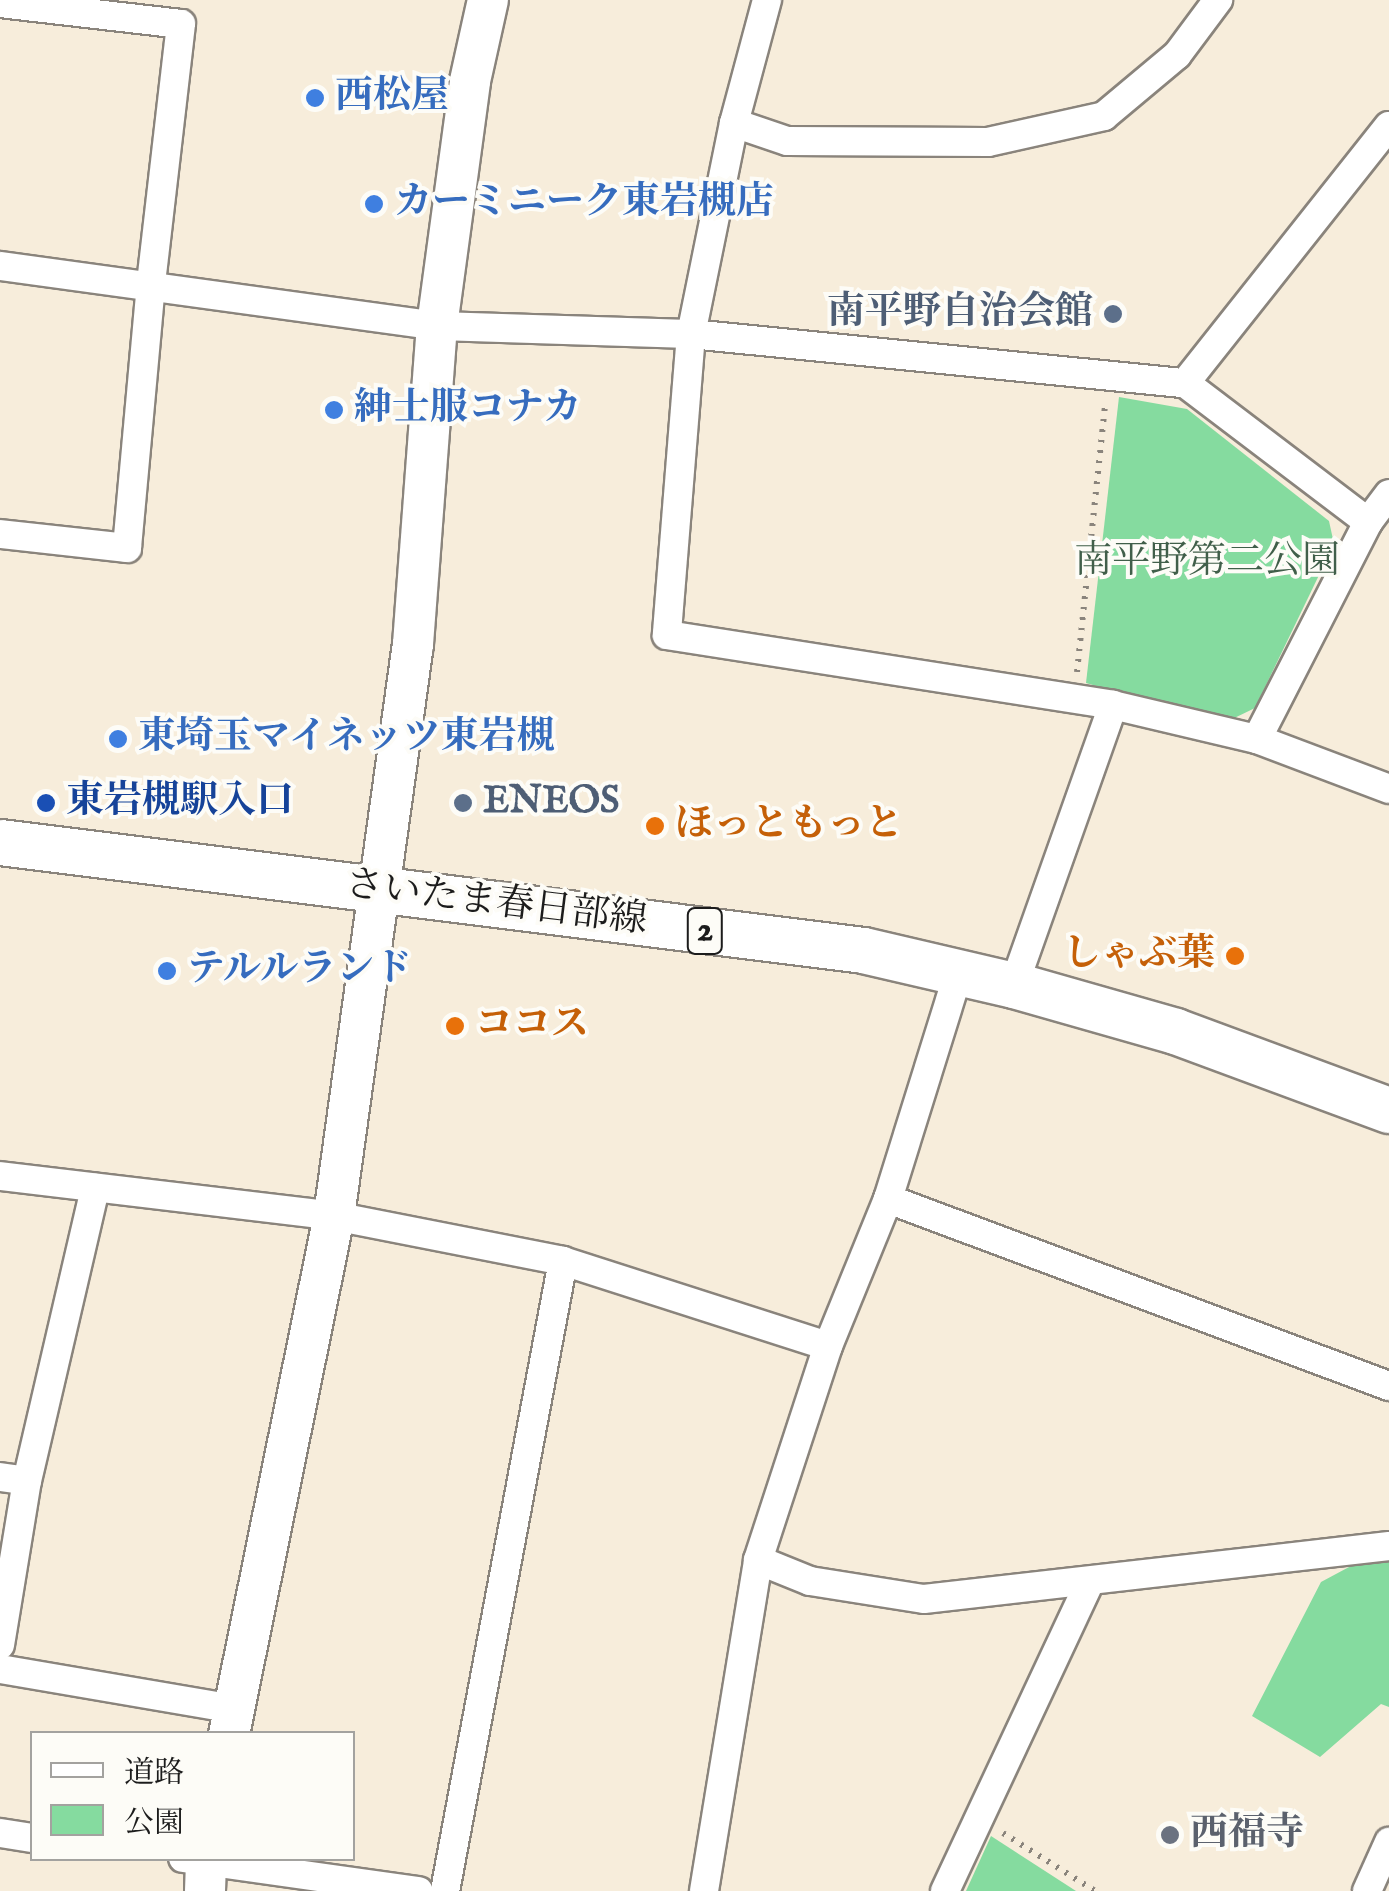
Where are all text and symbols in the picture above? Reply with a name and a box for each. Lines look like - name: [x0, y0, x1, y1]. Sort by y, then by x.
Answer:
- place label: 西松屋: [335, 75, 449, 121]
- marker: 西松屋: [304, 87, 326, 109]
- place label: カーミニーク東岩槻店: [394, 181, 774, 227]
- marker: カーミニーク東岩槻店: [363, 193, 385, 215]
- place label: 南平野自治会館: [827, 291, 1093, 337]
- marker: 南平野自治会館: [1102, 303, 1124, 325]
- place label: 紳士服コナカ: [354, 387, 582, 433]
- marker: 紳士服コナカ: [323, 399, 345, 421]
- park label: 南平野第二公園: [1074, 540, 1340, 586]
- place label: 東埼玉マイネッツ東岩槻: [138, 716, 556, 762]
- marker: 東埼玉マイネッツ東岩槻: [107, 728, 129, 750]
- place label: 東岩槻駅入口: [66, 780, 294, 826]
- place label: ENEOS: [483, 780, 620, 826]
- marker: 東岩槻駅入口: [35, 792, 57, 814]
- marker: ENEOS: [452, 792, 474, 814]
- place label: ほっともっと: [675, 803, 903, 849]
- marker: ほっともっと: [644, 815, 666, 837]
- street label: さいたま春日部線: [342, 863, 650, 945]
- road number: 2: [685, 901, 725, 961]
- place label: しゃぶ葉: [1063, 933, 1215, 979]
- marker: しゃぶ葉: [1224, 945, 1246, 967]
- place label: テルルランド: [187, 948, 415, 994]
- marker: テルルランド: [156, 960, 178, 982]
- place label: ココス: [475, 1003, 589, 1049]
- marker: ココス: [444, 1015, 466, 1037]
- legend: [30, 1731, 355, 1861]
- text: 道路: [124, 1755, 184, 1793]
- text: 公園: [124, 1805, 184, 1843]
- place label: 西福寺: [1190, 1812, 1304, 1858]
- marker: 西福寺: [1159, 1824, 1181, 1846]

